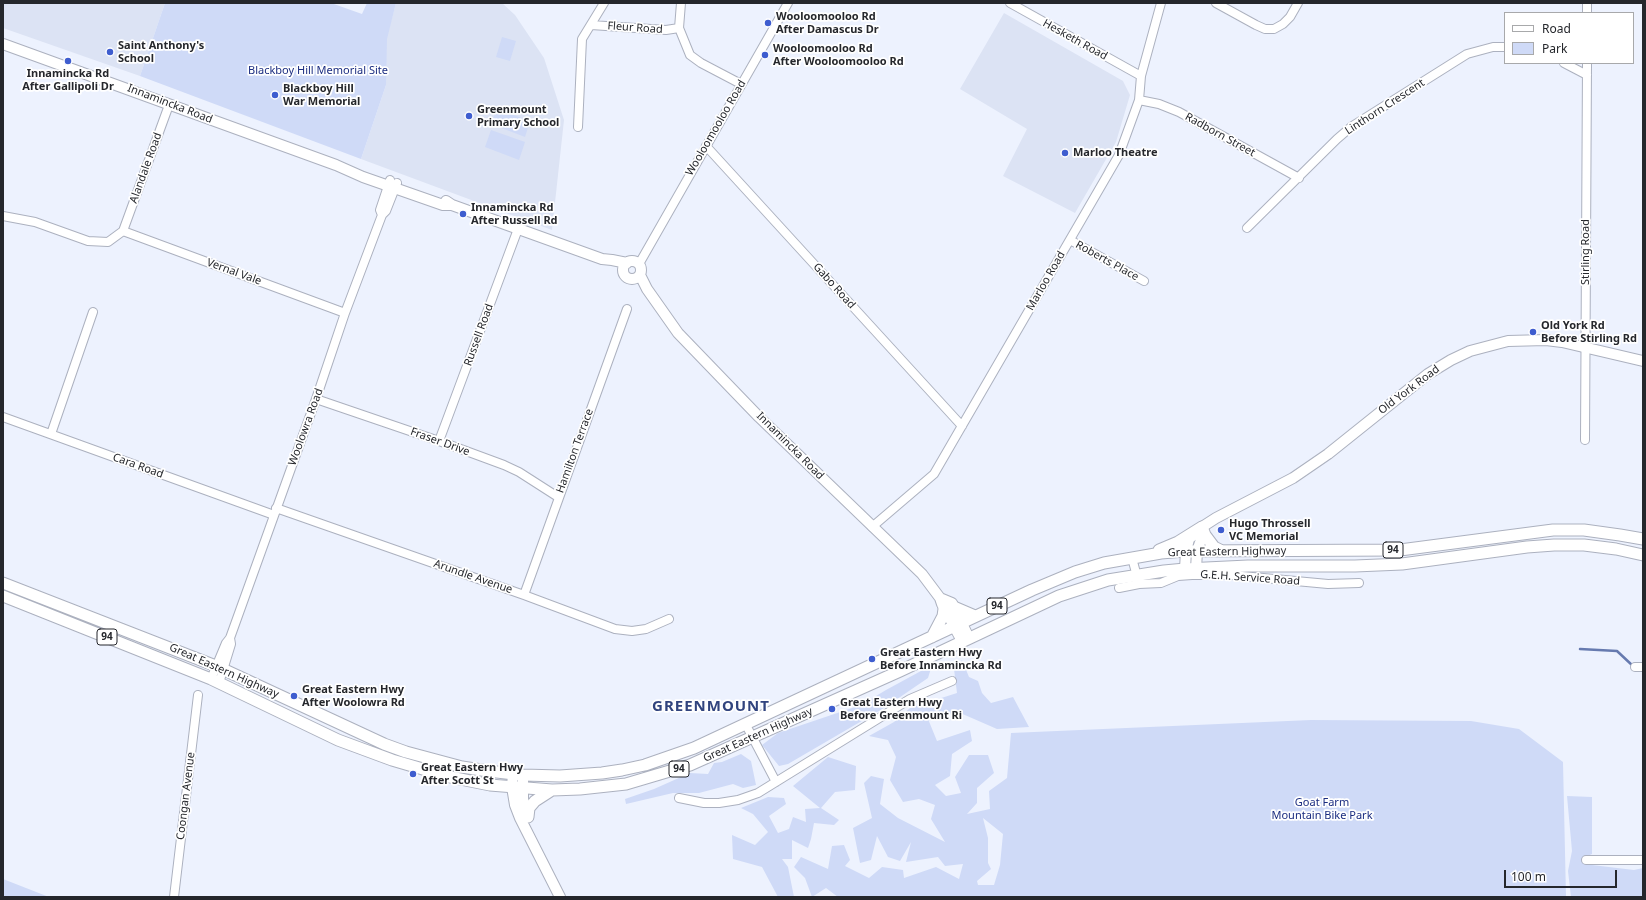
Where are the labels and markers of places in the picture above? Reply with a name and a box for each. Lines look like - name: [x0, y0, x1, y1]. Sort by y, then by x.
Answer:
- place label: Wooloomooloo Rd After Damascus Dr: [776, 10, 879, 36]
- marker: Wooloomooloo Rd After Damascus Dr: [763, 18, 773, 28]
- place label: Saint Anthony's School: [118, 39, 204, 65]
- place label: Wooloomooloo Rd After Wooloomooloo Rd: [773, 42, 904, 68]
- marker: Saint Anthony's School: [105, 47, 115, 57]
- marker: Wooloomooloo Rd After Wooloomooloo Rd: [760, 50, 770, 60]
- marker: Innamincka Rd After Gallipoli Dr: [63, 56, 73, 66]
- place label: Innamincka Rd After Gallipoli Dr: [22, 67, 114, 93]
- place label: Blackboy Hill War Memorial: [283, 82, 360, 108]
- marker: Blackboy Hill War Memorial: [270, 90, 280, 100]
- place label: Greenmount Primary School: [477, 103, 559, 129]
- marker: Greenmount Primary School: [464, 111, 474, 121]
- place label: Marloo Theatre: [1073, 146, 1157, 160]
- marker: Marloo Theatre: [1060, 148, 1070, 158]
- place label: Innamincka Rd After Russell Rd: [471, 201, 558, 227]
- marker: Innamincka Rd After Russell Rd: [458, 209, 468, 219]
- place label: Old York Rd Before Stirling Rd: [1541, 319, 1637, 345]
- marker: Old York Rd Before Stirling Rd: [1528, 327, 1538, 337]
- place label: Hugo Throssell VC Memorial: [1229, 517, 1310, 543]
- marker: Hugo Throssell VC Memorial: [1216, 525, 1226, 535]
- place label: Great Eastern Hwy Before Innamincka Rd: [880, 646, 1002, 672]
- marker: Great Eastern Hwy Before Innamincka Rd: [867, 654, 877, 664]
- place label: Great Eastern Hwy After Woolowra Rd: [302, 683, 405, 709]
- marker: Great Eastern Hwy After Woolowra Rd: [289, 691, 299, 701]
- place label: Great Eastern Hwy Before Greenmount Ri: [840, 696, 962, 722]
- marker: Great Eastern Hwy Before Greenmount Ri: [827, 704, 837, 714]
- place label: Great Eastern Hwy After Scott St: [421, 761, 523, 787]
- marker: Great Eastern Hwy After Scott St: [408, 769, 418, 779]

